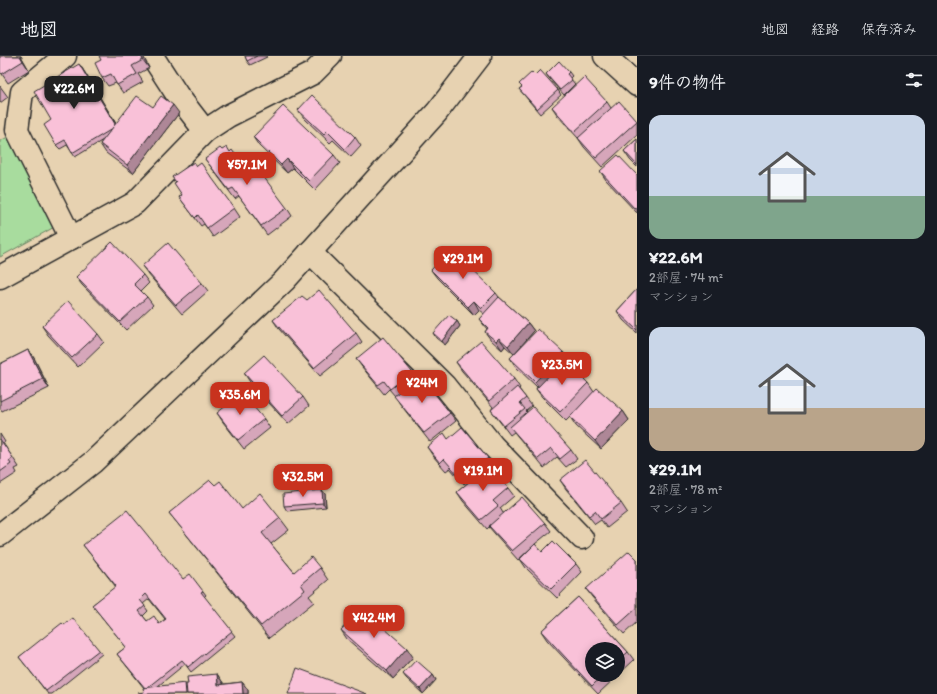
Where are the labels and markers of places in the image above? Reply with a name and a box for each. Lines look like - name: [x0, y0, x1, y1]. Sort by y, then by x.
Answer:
- pin: ¥22.6M: [41, 76, 107, 110]
- pin: ¥57.1M: [214, 152, 280, 186]
- pin: ¥29.1M: [430, 246, 496, 280]
- pin: ¥23.5M: [529, 352, 595, 386]
- pin: ¥24M: [398, 370, 446, 404]
- pin: ¥35.6M: [207, 382, 273, 416]
- pin: ¥19.1M: [450, 458, 516, 492]
- pin: ¥32.5M: [270, 464, 336, 498]
- pin: ¥42.4M: [341, 605, 407, 639]

